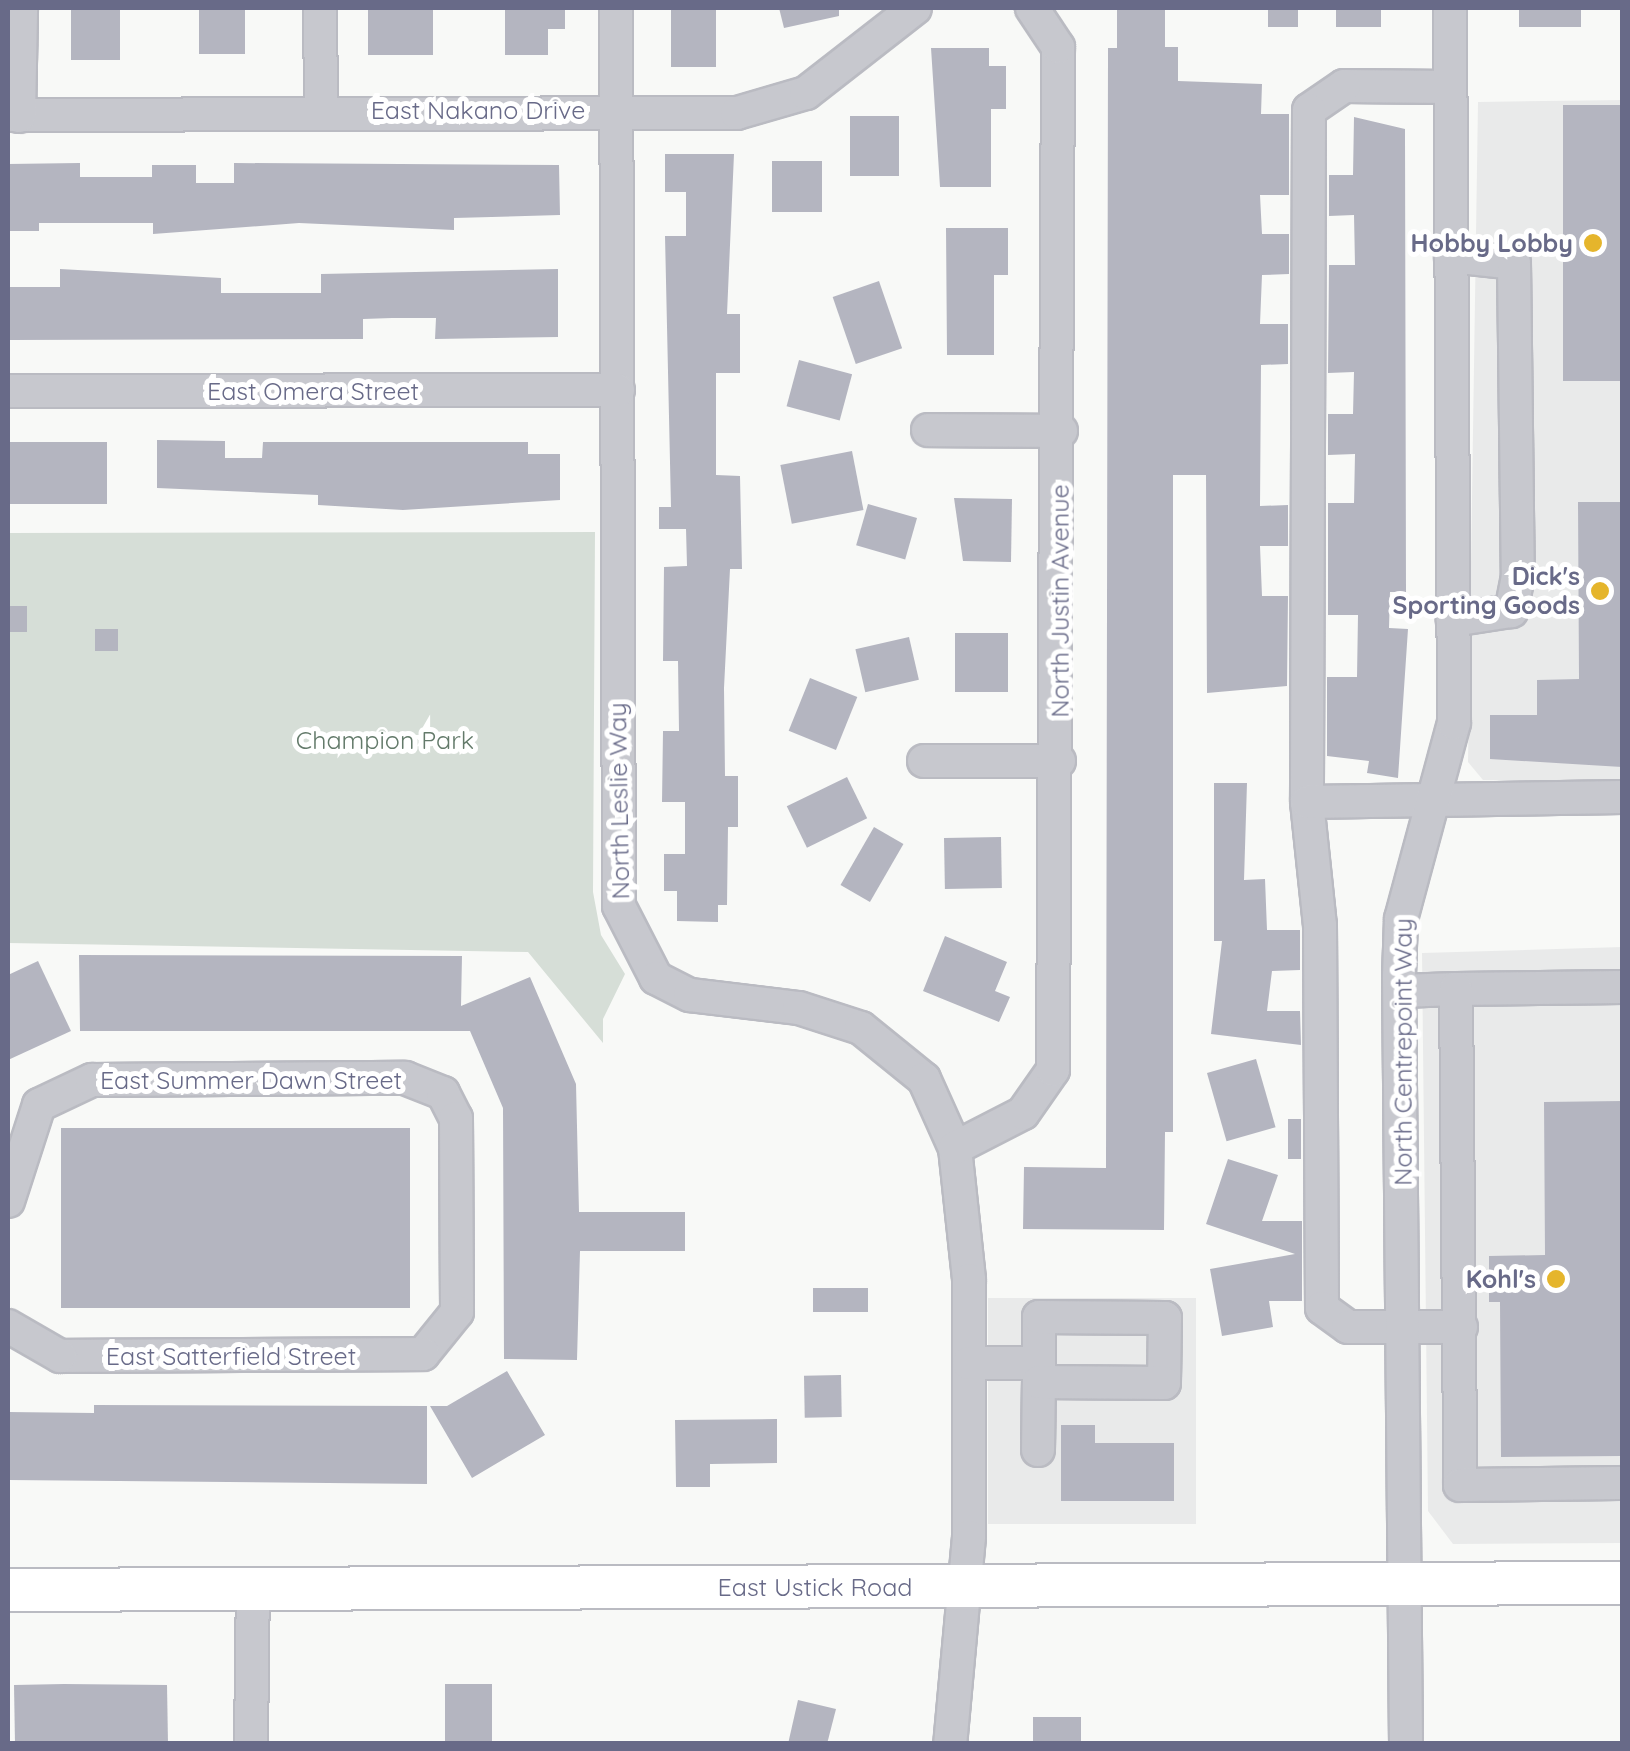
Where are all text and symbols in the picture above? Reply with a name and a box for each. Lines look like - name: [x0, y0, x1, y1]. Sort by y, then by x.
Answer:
- street label: East Nakano Drive: [371, 95, 585, 125]
- place label: Hobby Lobby: [1411, 228, 1573, 258]
- marker: Hobby Lobby: [1582, 232, 1604, 254]
- street label: East Omera Street: [207, 376, 419, 406]
- street label: North Justin Avenue: [1045, 484, 1075, 718]
- place label: Dick's Sporting Goods: [1393, 562, 1580, 621]
- marker: Dick's Sporting Goods: [1589, 580, 1611, 602]
- street label: North Leslie Way: [602, 702, 636, 900]
- park label: Champion Park: [296, 725, 474, 755]
- street label: North Centrepoint Way: [1388, 918, 1418, 1186]
- street label: East Summer Dawn Street: [100, 1065, 402, 1095]
- place label: Kohl's: [1466, 1264, 1536, 1294]
- marker: Kohl's: [1545, 1268, 1567, 1290]
- street label: East Satterfield Street: [106, 1341, 356, 1371]
- street label: East Ustick Road: [718, 1572, 912, 1602]

